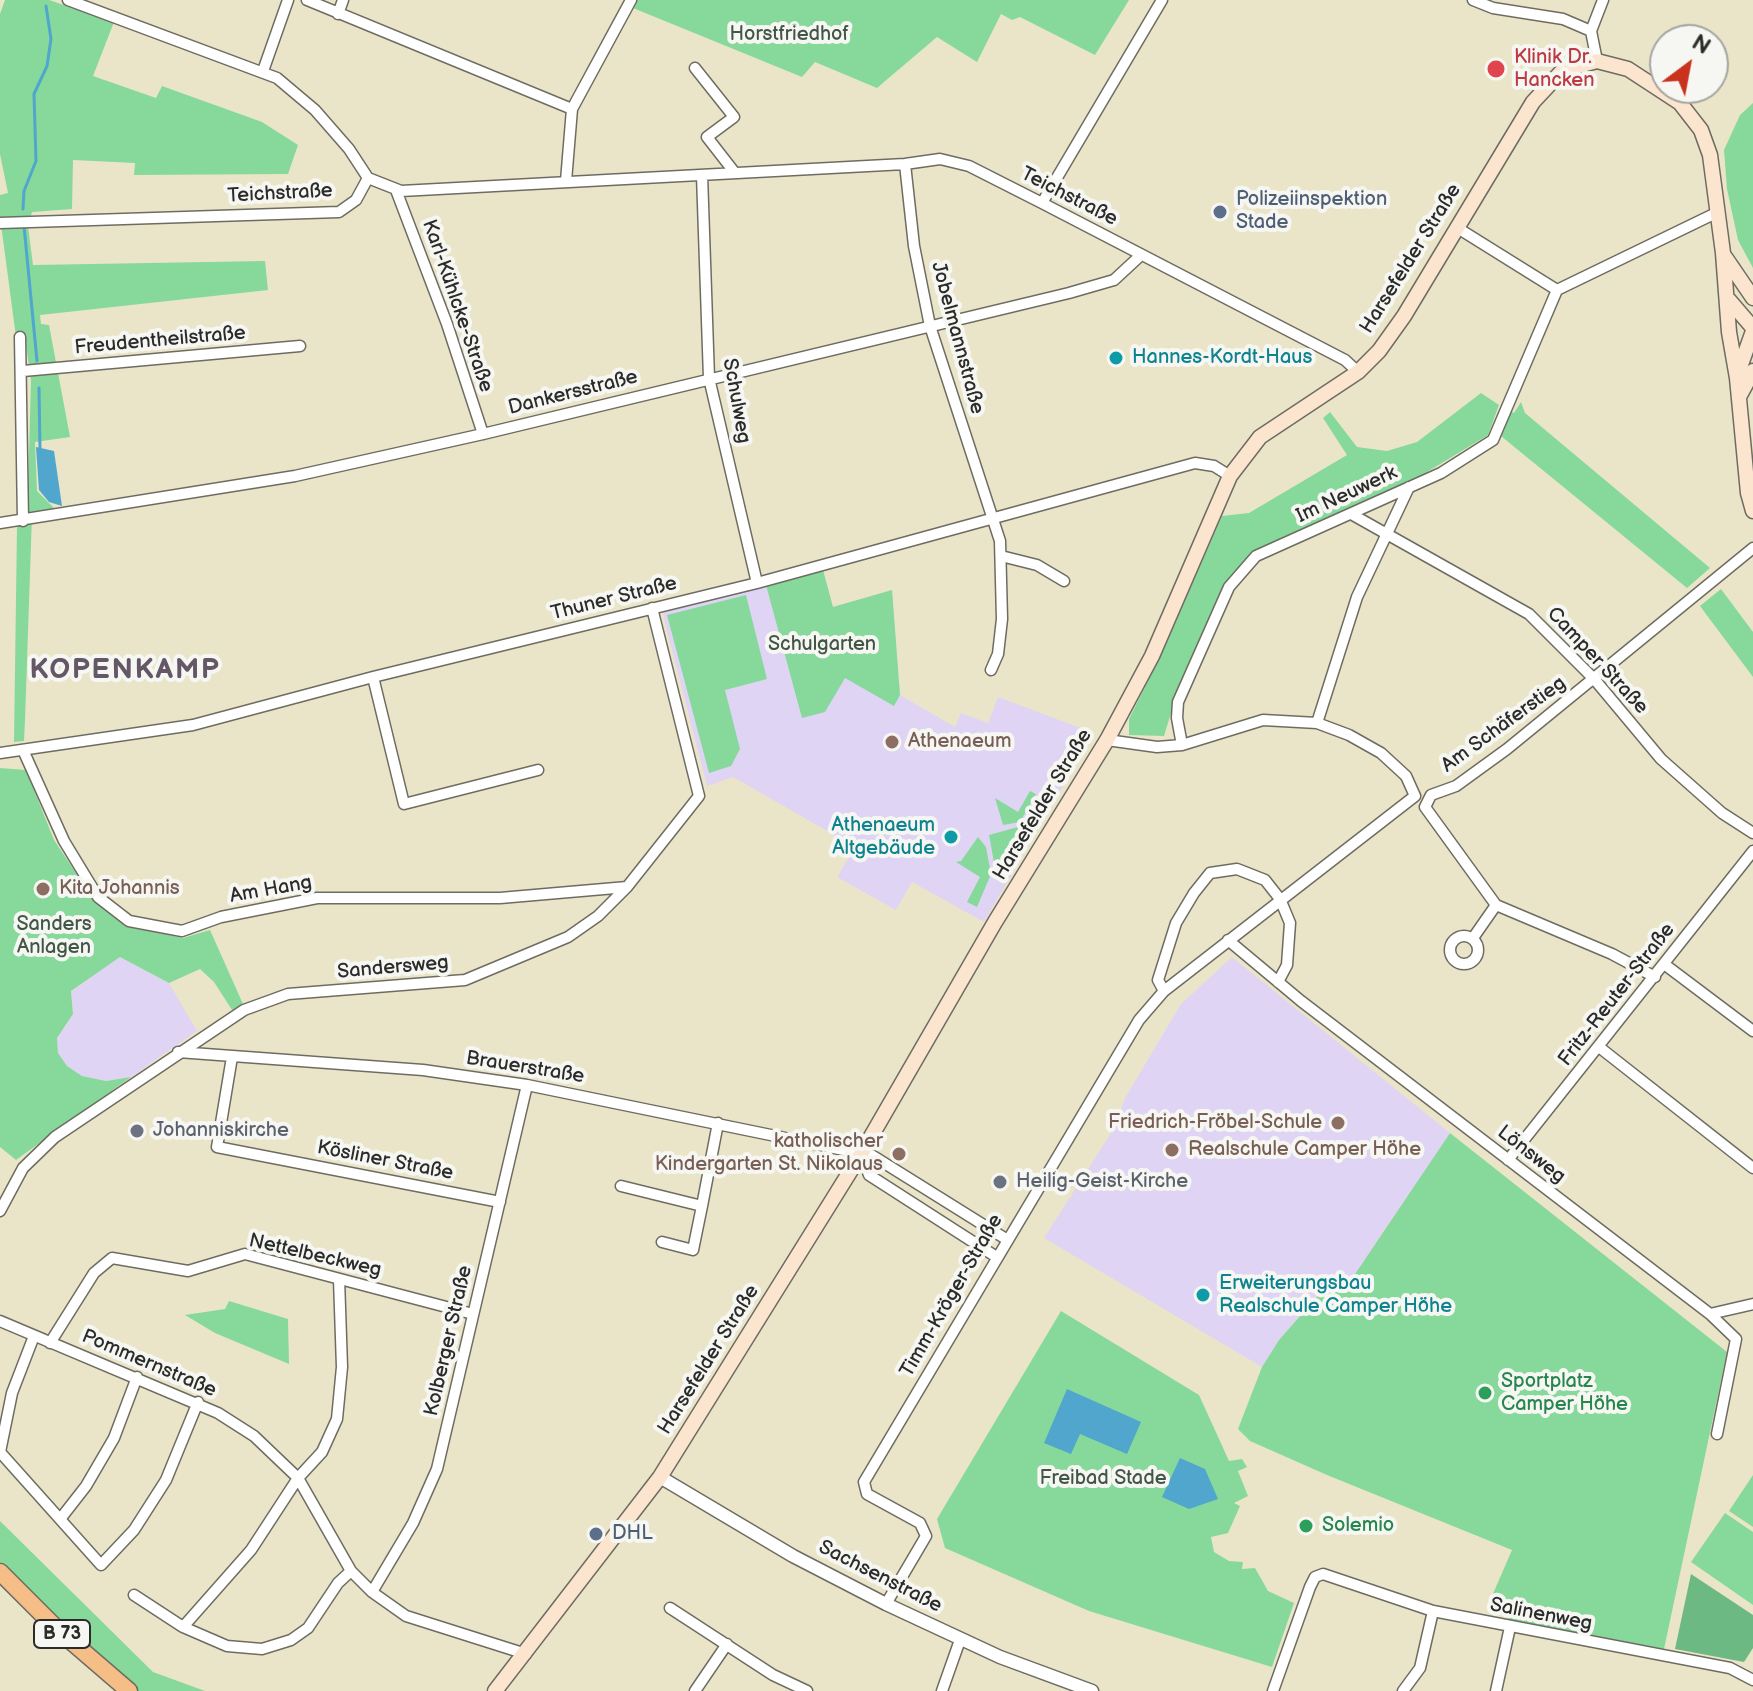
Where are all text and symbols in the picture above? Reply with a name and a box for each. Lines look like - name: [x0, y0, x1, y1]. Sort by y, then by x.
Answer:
- park label: Horstfriedhof: [729, 23, 849, 47]
- north arrow: [1649, 24, 1729, 104]
- text: N: [1687, 29, 1715, 61]
- place label: Klinik Dr. Hancken: [1514, 46, 1594, 93]
- marker: Klinik Dr. Hancken: [1485, 58, 1507, 80]
- street label: Teichstraße: [1017, 162, 1121, 232]
- street label: Teichstraße: [227, 179, 333, 209]
- street label: Harsefelder Straße: [1355, 180, 1467, 338]
- place label: Polizeiinspektion Stade: [1236, 188, 1387, 235]
- marker: Polizeiinspektion Stade: [1211, 203, 1229, 221]
- street label: Karl-Kühlcke-Straße: [416, 217, 498, 395]
- street label: Jobelmannstraße: [925, 259, 989, 417]
- street label: Freudentheilstraße: [73, 322, 247, 360]
- place label: Hannes-Kordt-Haus: [1132, 346, 1312, 370]
- marker: Hannes-Kordt-Haus: [1107, 349, 1125, 367]
- street label: Schulweg: [717, 357, 755, 445]
- street label: Dankersstraße: [506, 365, 640, 421]
- street label: Im Neuwerk: [1293, 461, 1401, 529]
- street label: Thuner Straße: [549, 572, 679, 626]
- street label: Camper Straße: [1541, 603, 1653, 719]
- park label: Schulgarten: [768, 633, 876, 657]
- district label: KOPENKAMP: [29, 654, 221, 688]
- street label: Am Schäferstieg: [1437, 672, 1571, 778]
- street label: Harsefelder Straße: [988, 725, 1098, 885]
- place label: Athenaeum: [908, 730, 1011, 754]
- marker: Athenaeum: [883, 733, 901, 751]
- place label: Athenaeum Altgebäude: [832, 814, 935, 861]
- marker: Athenaeum Altgebäude: [942, 828, 960, 846]
- street label: Am Hang: [228, 871, 314, 909]
- place label: Kita Johannis: [59, 877, 180, 901]
- marker: Kita Johannis: [34, 880, 52, 898]
- park label: Sanders Anlagen: [16, 913, 92, 960]
- street label: Fritz-Reuter-Straße: [1554, 919, 1680, 1071]
- street label: Sandersweg: [336, 951, 450, 985]
- street label: Brauerstraße: [464, 1047, 586, 1089]
- place label: Friedrich-Fröbel-Schule: [1108, 1111, 1322, 1135]
- marker: Friedrich-Fröbel-Schule: [1329, 1114, 1347, 1132]
- place label: Johanniskirche: [153, 1119, 289, 1143]
- street label: Lönsweg: [1492, 1121, 1570, 1189]
- marker: Johanniskirche: [128, 1122, 146, 1140]
- place label: katholischer Kindergarten St. Nikolaus: [655, 1130, 883, 1177]
- street label: Kösliner Straße: [315, 1136, 455, 1186]
- place label: Realschule Camper Höhe: [1188, 1138, 1421, 1162]
- marker: Realschule Camper Höhe: [1163, 1141, 1181, 1159]
- marker: katholischer Kindergarten St. Nikolaus: [890, 1145, 908, 1163]
- place label: Heilig-Geist-Kirche: [1016, 1170, 1188, 1194]
- marker: Heilig-Geist-Kirche: [991, 1173, 1009, 1191]
- street label: Timm-Kröger-Straße: [896, 1210, 1008, 1382]
- street label: Nettelbeckweg: [246, 1229, 384, 1283]
- street label: Kolberger Straße: [420, 1263, 478, 1419]
- place label: Erweiterungsbau Realschule Camper Höhe: [1219, 1272, 1452, 1319]
- street label: Harsefelder Straße: [653, 1281, 765, 1439]
- marker: Erweiterungsbau Realschule Camper Höhe: [1194, 1286, 1212, 1304]
- street label: Pommernstraße: [78, 1325, 220, 1403]
- place label: Sportplatz Camper Höhe: [1501, 1370, 1628, 1417]
- marker: Sportplatz Camper Höhe: [1476, 1384, 1494, 1402]
- park label: Freibad Stade: [1040, 1467, 1166, 1491]
- place label: Solemio: [1322, 1514, 1394, 1538]
- marker: Solemio: [1297, 1517, 1315, 1535]
- place label: DHL: [612, 1522, 653, 1546]
- marker: DHL: [587, 1525, 605, 1543]
- street label: Sachsenstraße: [814, 1536, 946, 1618]
- street label: Salinenweg: [1488, 1593, 1594, 1637]
- road number: B 73: [34, 1620, 90, 1648]

